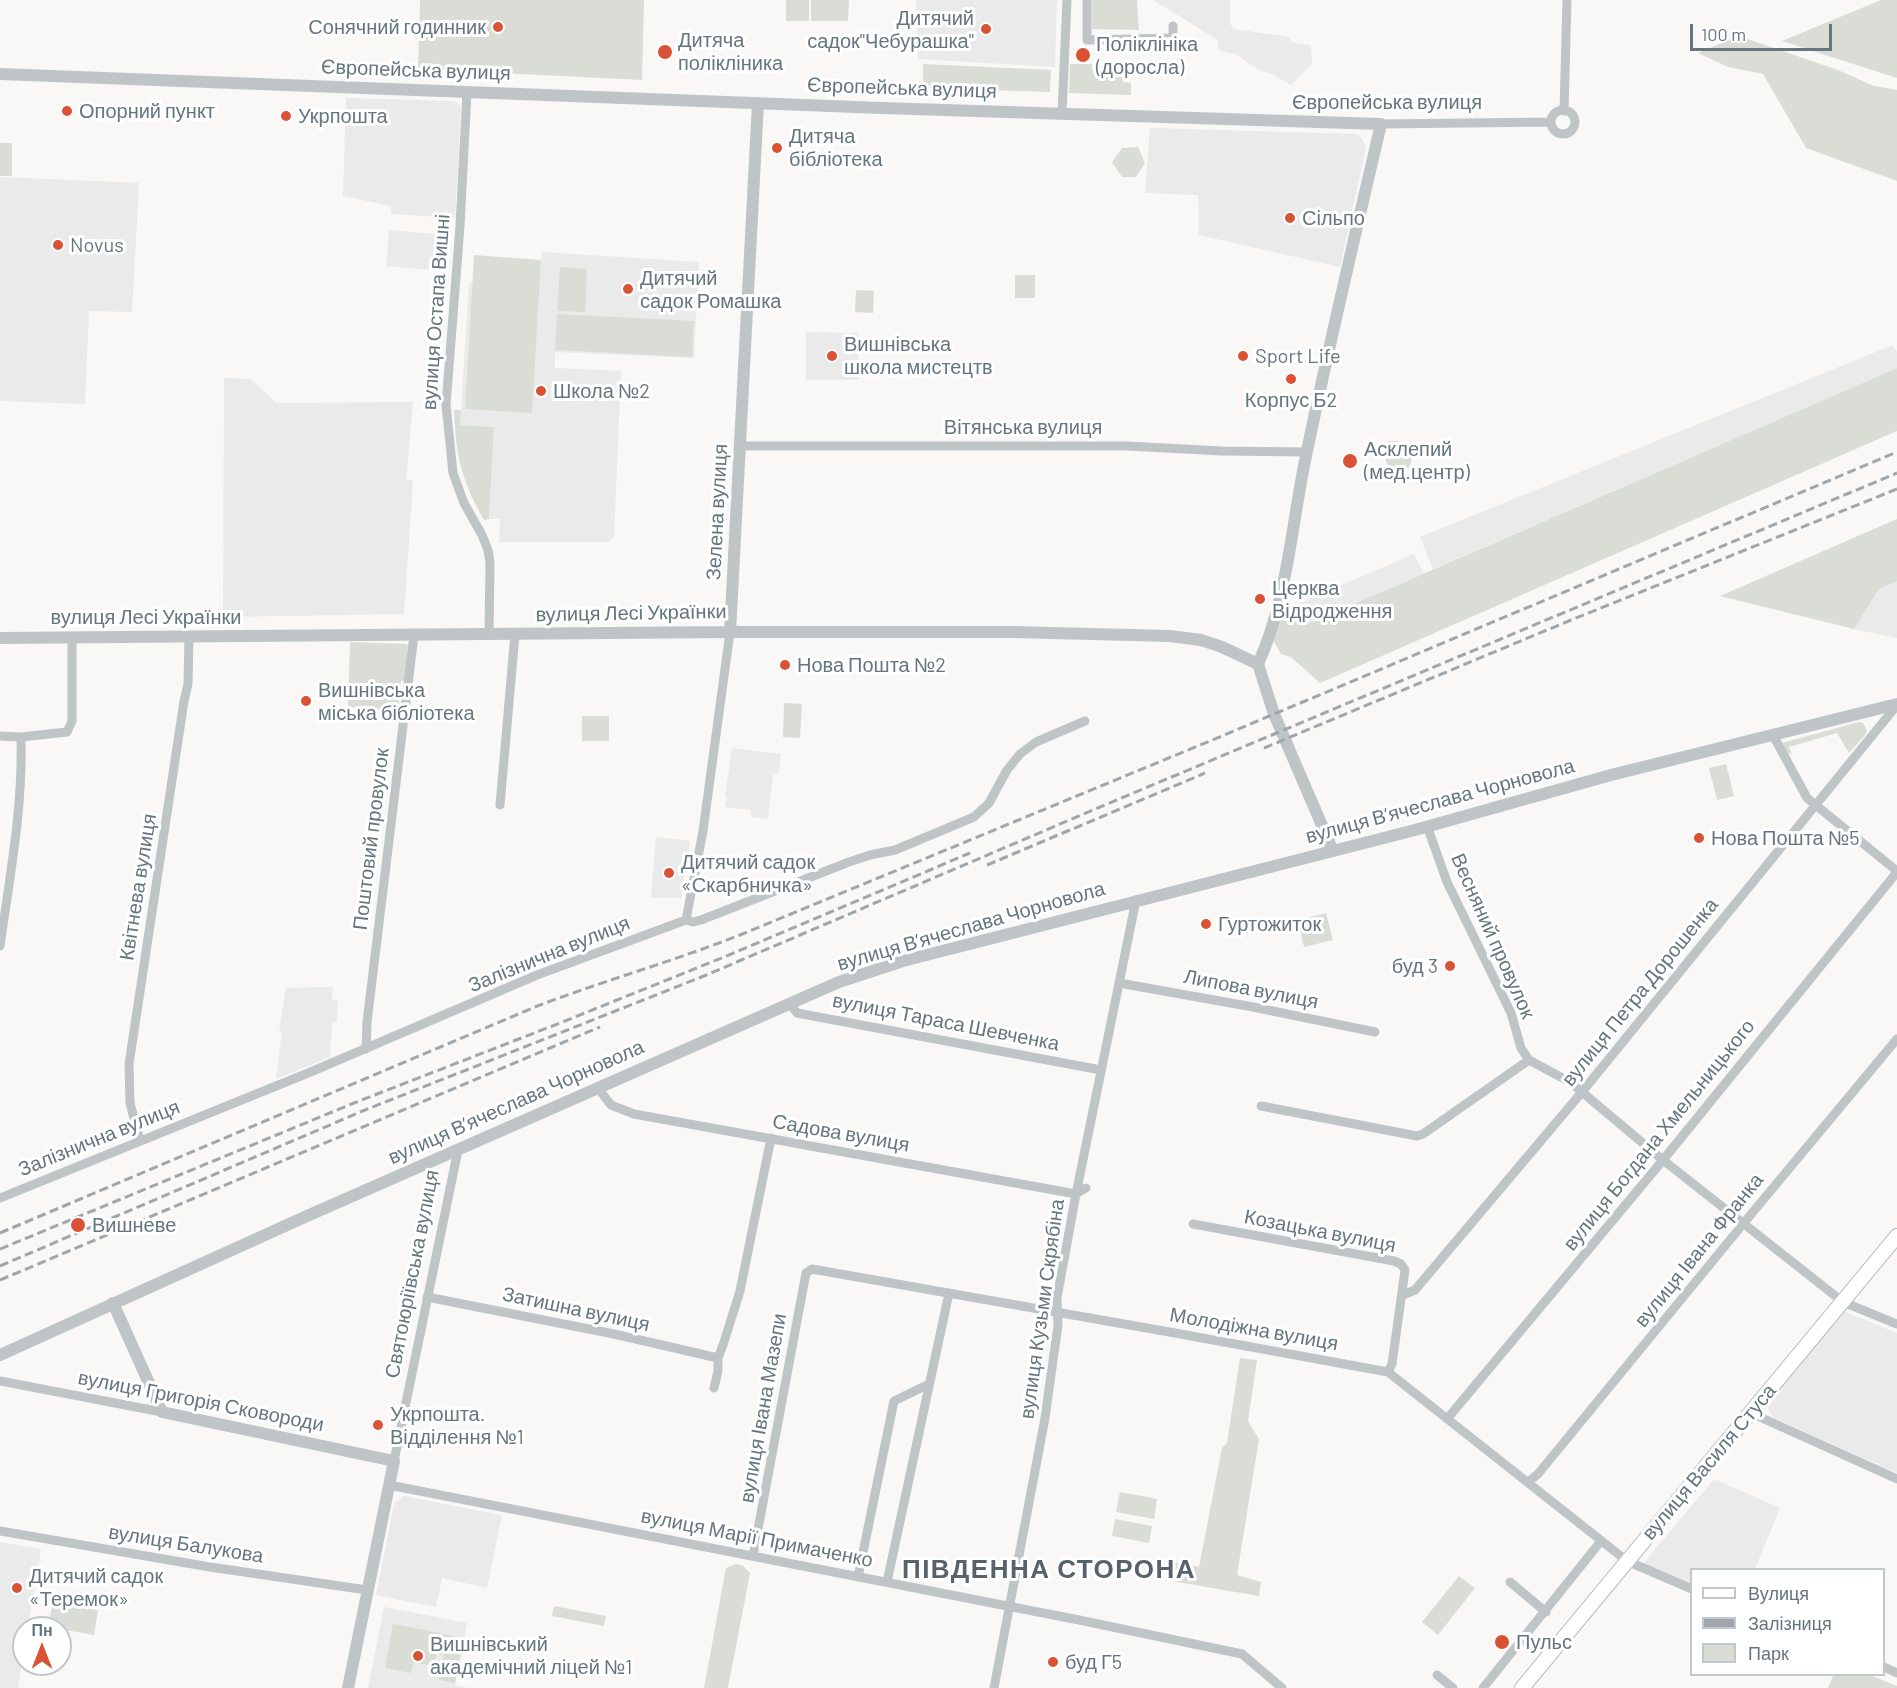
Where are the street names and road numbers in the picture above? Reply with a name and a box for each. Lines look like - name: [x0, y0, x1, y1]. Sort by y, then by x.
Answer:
- street label: Європейська вулиця: [321, 55, 511, 85]
- street label: Європейська вулиця: [807, 73, 997, 103]
- street label: Європейська вулиця: [1292, 90, 1482, 114]
- street label: вулиця Остапа Вишні: [417, 213, 455, 411]
- street label: Вітянська вулиця: [944, 415, 1102, 439]
- street label: Зелена вулиця: [701, 443, 733, 581]
- street label: вулиця Лесі Українки: [535, 599, 727, 627]
- street label: вулиця Лесі Українки: [51, 605, 241, 629]
- street label: Поштовий провулок: [348, 747, 394, 931]
- street label: вулиця Вʼячеслава Чорновола: [1303, 754, 1577, 848]
- street label: Квітнева вулиця: [115, 812, 161, 962]
- street label: Весняний провулок: [1446, 850, 1540, 1022]
- street label: вулиця Вʼячеслава Чорновола: [834, 876, 1108, 976]
- street label: вулиця Петра Дорошенка: [1557, 893, 1723, 1091]
- street label: Залізнична вулиця: [465, 911, 633, 997]
- street label: Липова вулиця: [1182, 964, 1320, 1014]
- street label: вулиця Тараса Шевченка: [830, 988, 1062, 1056]
- street label: вулиця Богдана Хмельницького: [1558, 1015, 1760, 1255]
- street label: вулиця Вʼячеслава Чорновола: [384, 1035, 648, 1169]
- street label: Залізнична вулиця: [15, 1095, 183, 1181]
- street label: Садова вулиця: [770, 1109, 912, 1157]
- street label: Святоюріївська вулиця: [380, 1168, 444, 1380]
- street label: вулиця Івана Франка: [1630, 1168, 1768, 1332]
- street label: вулиця Кузьми Скрябіна: [1015, 1197, 1069, 1421]
- street label: Козацька вулиця: [1242, 1205, 1398, 1257]
- street label: Затишна вулиця: [500, 1282, 652, 1336]
- street label: Молодіжна вулиця: [1168, 1302, 1340, 1356]
- street label: вулиця Івана Мазепи: [735, 1311, 791, 1505]
- street label: вулиця Григорія Сковороди: [76, 1365, 326, 1437]
- street label: вулиця Василя Стуса: [1637, 1379, 1781, 1545]
- street label: вулиця Марії Примаченко: [639, 1504, 875, 1572]
- street label: вулиця Балукова: [107, 1520, 265, 1568]

